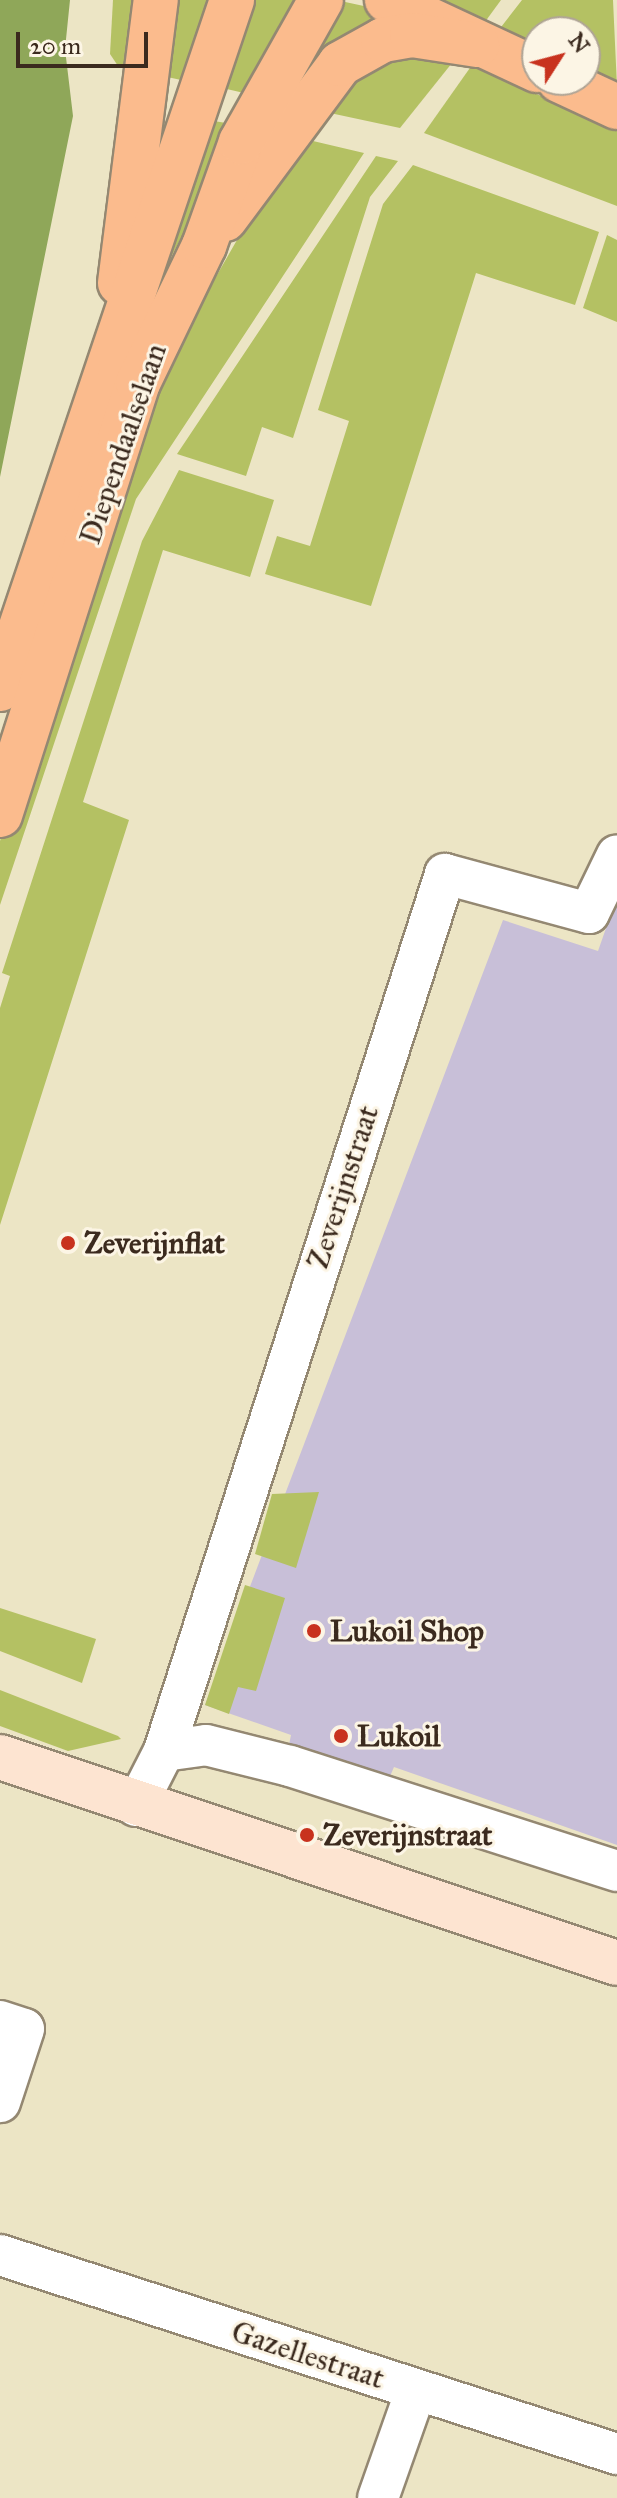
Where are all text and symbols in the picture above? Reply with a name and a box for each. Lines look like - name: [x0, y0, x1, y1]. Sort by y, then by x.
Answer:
- scale bar: [20, 16, 152, 66]
- north arrow: [521, 16, 601, 96]
- text: N: [563, 27, 596, 58]
- text: 20 m: [30, 31, 81, 61]
- street label: Diependaalselaan: [72, 339, 174, 549]
- street label: Zeverijnstraat: [300, 1101, 386, 1273]
- place label: Zeverijnflat: [84, 1225, 225, 1261]
- marker: Zeverijnflat: [59, 1234, 77, 1252]
- place label: Lukoil Shop: [330, 1613, 484, 1649]
- marker: Lukoil Shop: [305, 1622, 323, 1640]
- place label: Lukoil: [357, 1718, 440, 1754]
- marker: Lukoil: [332, 1727, 350, 1745]
- place label: Zeverijnstraat: [323, 1817, 492, 1853]
- marker: Zeverijnstraat: [298, 1826, 316, 1844]
- street label: Gazellestraat: [227, 2313, 389, 2397]

